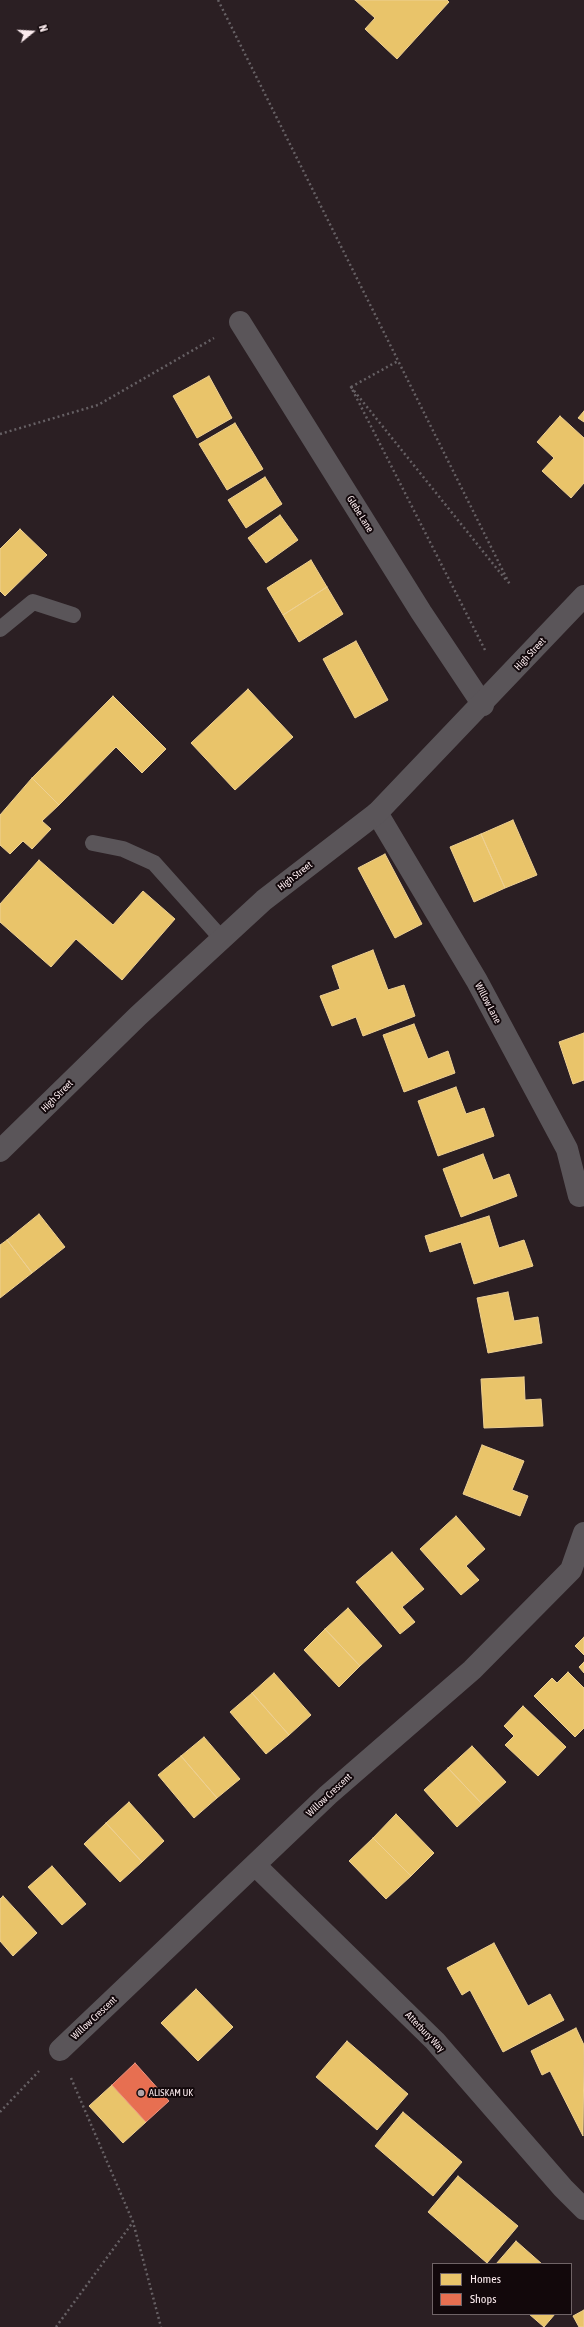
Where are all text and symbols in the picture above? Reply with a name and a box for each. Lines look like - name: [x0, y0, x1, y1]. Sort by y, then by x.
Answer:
- north arrow: [12, 12, 52, 52]
- text: N: [37, 23, 50, 33]
- street label: Glebe Lane: [344, 493, 376, 535]
- street label: High Street: [512, 635, 548, 673]
- street label: High Street: [275, 859, 315, 893]
- street label: Willow Lane: [472, 980, 504, 1026]
- street label: High Street: [38, 1077, 76, 1115]
- street label: Willow Crescent: [304, 1771, 354, 1819]
- street label: Willow Crescent: [69, 1994, 119, 2042]
- street label: Atterbury Way: [403, 2009, 447, 2055]
- place label: ALISKAM UK: [149, 2087, 193, 2099]
- marker: ALISKAM UK: [136, 2088, 146, 2098]
- legend: [432, 2263, 572, 2315]
- text: Homes: [470, 2272, 501, 2286]
- text: Shops: [470, 2292, 496, 2306]

